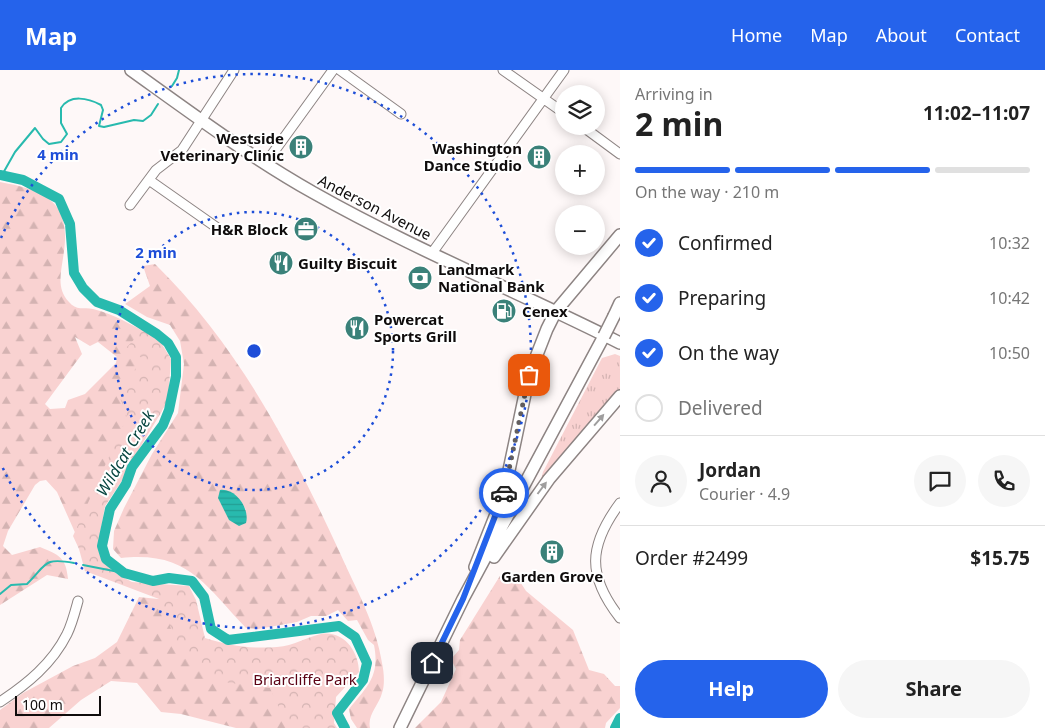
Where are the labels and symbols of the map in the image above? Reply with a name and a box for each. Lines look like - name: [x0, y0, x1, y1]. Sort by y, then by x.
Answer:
- place label: Westside Veterinary Clinic: [160, 128, 284, 165]
- building icon: Westside Veterinary Clinic: [288, 134, 314, 160]
- place label: Washington Dance Studio: [424, 138, 522, 175]
- text: 4 min: [37, 144, 79, 164]
- building icon: Washington Dance Studio: [526, 144, 552, 170]
- street label: Anderson Avenue: [315, 170, 435, 244]
- office icon: H&R Block: [293, 216, 319, 242]
- place label: H&R Block: [211, 219, 289, 239]
- text: 2 min: [135, 242, 177, 262]
- restaurant icon: Guilty Biscuit: [268, 250, 294, 276]
- place label: Guilty Biscuit: [298, 253, 398, 273]
- place label: Landmark National Bank: [438, 259, 545, 296]
- bank icon: Landmark National Bank: [407, 265, 433, 291]
- fuel station icon: Cenex: [491, 298, 517, 324]
- place label: Cenex: [522, 301, 568, 321]
- place label: Powercat Sports Grill: [374, 309, 457, 346]
- restaurant icon: Powercat Sports Grill: [344, 315, 370, 341]
- centre of rings: [245, 342, 263, 360]
- pin: [508, 354, 550, 396]
- water label: Wildcat Creek: [91, 405, 160, 500]
- one-way arrow: [593, 414, 604, 427]
- courier: [479, 468, 529, 518]
- one-way arrow: [537, 481, 547, 495]
- building icon: Garden Grove: [539, 539, 565, 565]
- place label: Garden Grove: [501, 566, 603, 586]
- pin: [411, 642, 453, 684]
- park label: Briarcliffe Park: [253, 669, 357, 689]
- scale bar: [15, 693, 101, 716]

